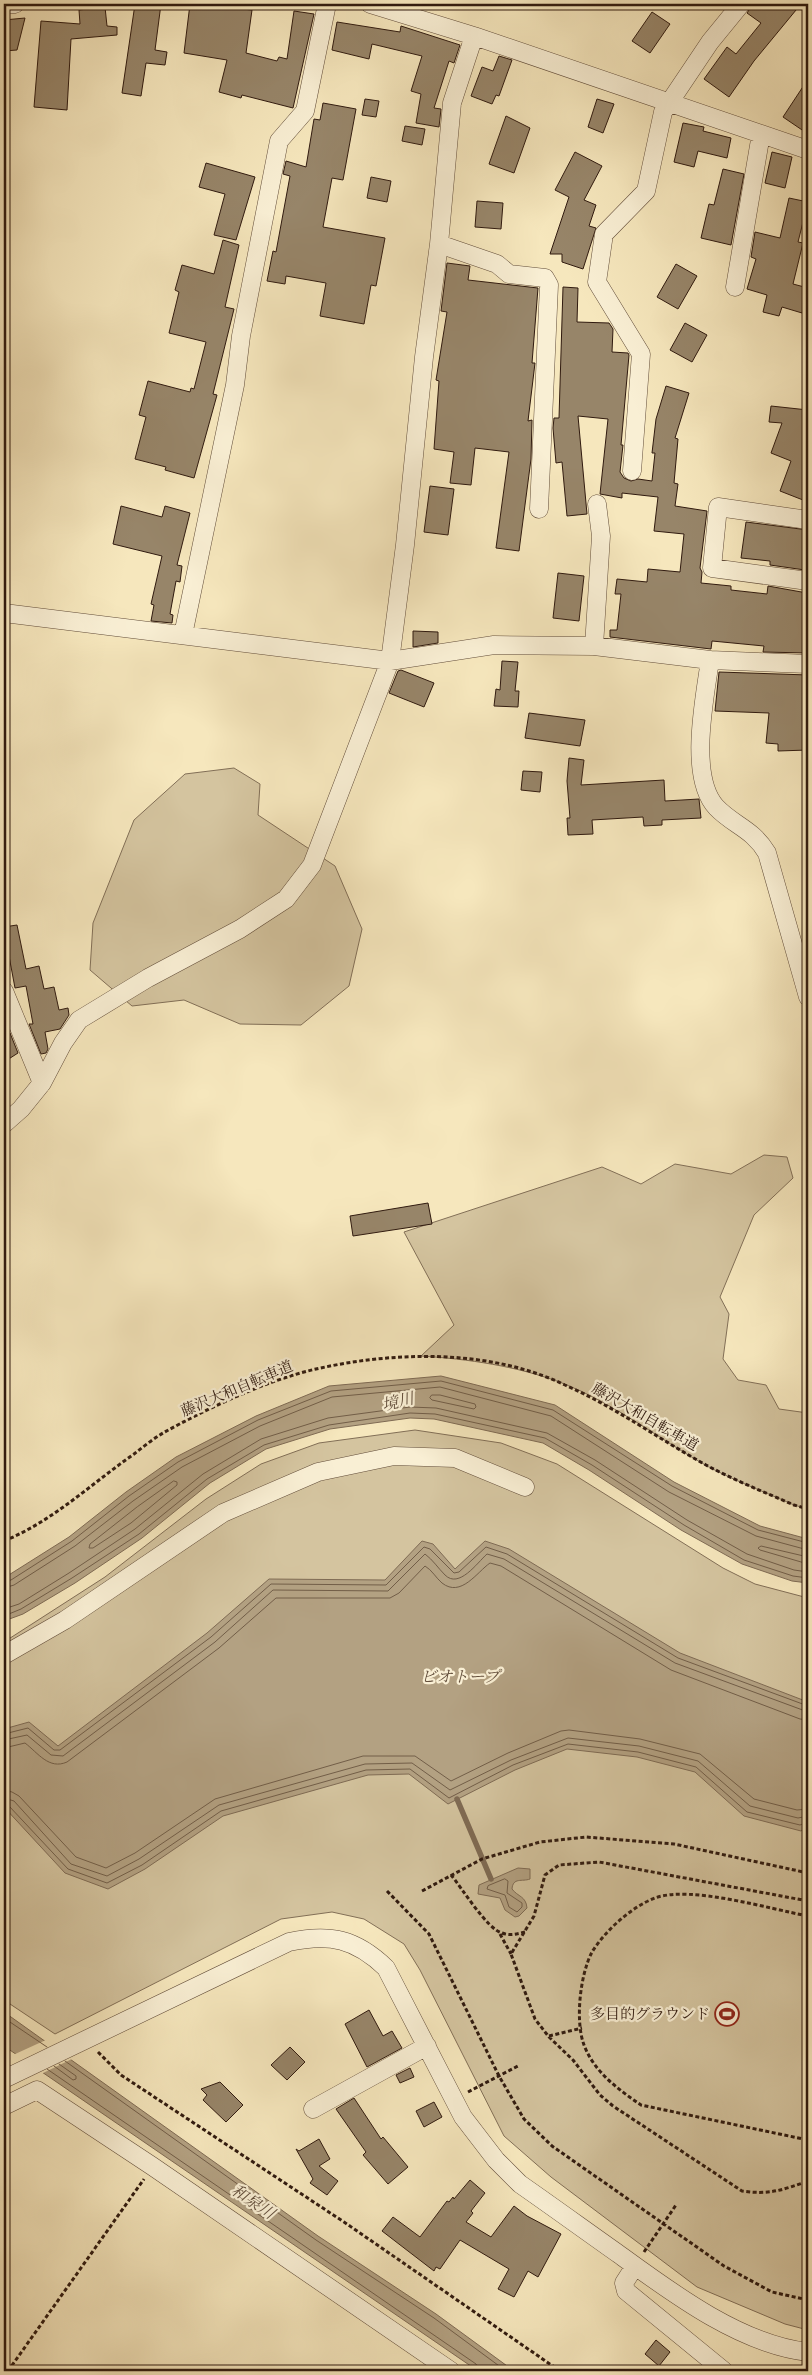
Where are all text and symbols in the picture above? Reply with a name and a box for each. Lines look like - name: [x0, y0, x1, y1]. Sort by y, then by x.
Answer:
- street label: 藤沢大和自転車道: [178, 1357, 296, 1421]
- street label: 藤沢大和自転車道: [588, 1379, 702, 1455]
- water label: 境川: [380, 1388, 418, 1415]
- water label: ビオトープ: [420, 1667, 503, 1687]
- sports icon: 多目的グラウンド: [714, 2001, 740, 2027]
- place label: 多目的グラウンド: [590, 2005, 710, 2024]
- water label: 和泉川: [228, 2180, 280, 2225]

